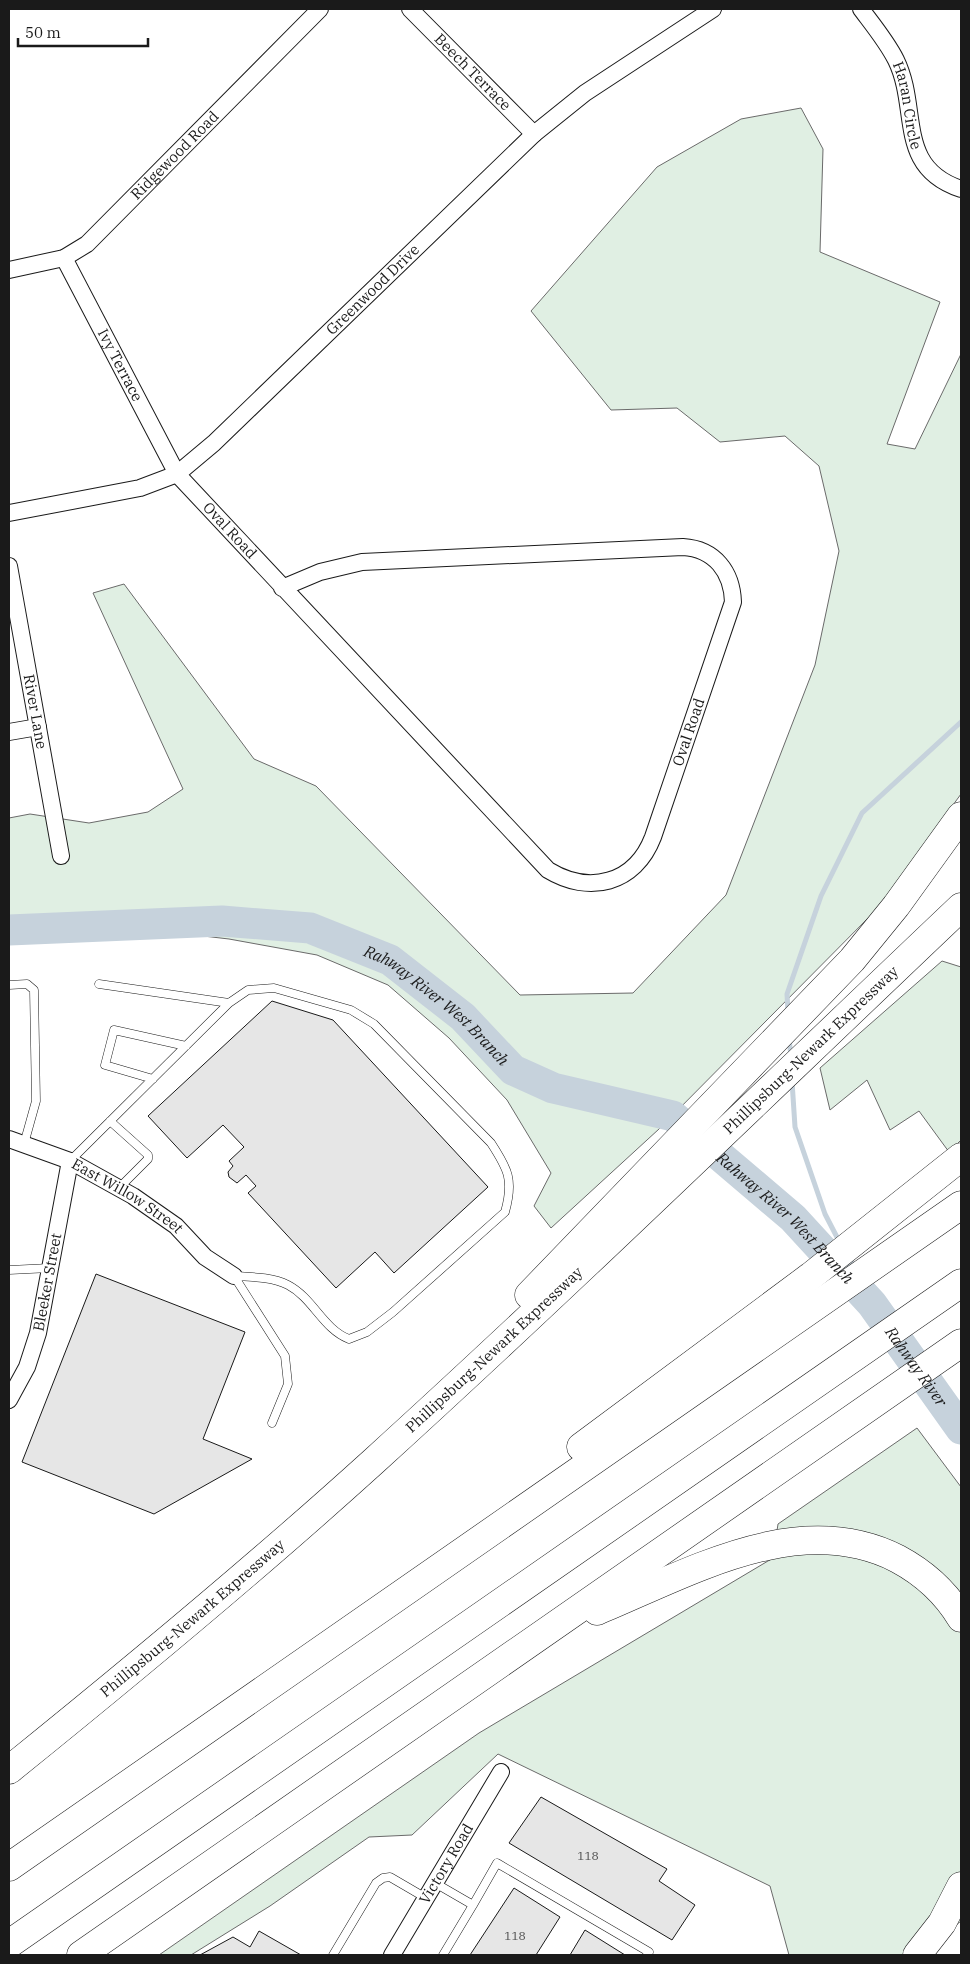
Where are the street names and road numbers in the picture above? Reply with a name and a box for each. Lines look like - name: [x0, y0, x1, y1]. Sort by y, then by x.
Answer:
- street label: Beech Terrace: [431, 29, 515, 114]
- street label: Haran Circle: [889, 58, 926, 152]
- street label: Ridgewood Road: [126, 107, 223, 203]
- street label: Greenwood Drive: [322, 240, 423, 339]
- street label: Ivy Terrace: [94, 325, 147, 405]
- street label: Oval Road: [199, 498, 261, 562]
- street label: River Lane: [20, 673, 52, 750]
- street label: Oval Road: [668, 696, 709, 769]
- street label: Phillipsburg-Newark Expressway: [719, 962, 902, 1138]
- street label: East Willow Street: [69, 1154, 188, 1237]
- street label: Bleeker Street: [29, 1231, 65, 1333]
- street label: Phillipsburg-Newark Expressway: [401, 1262, 586, 1437]
- street label: Phillipsburg-Newark Expressway: [96, 1535, 288, 1701]
- street label: Victory Road: [415, 1820, 477, 1907]

